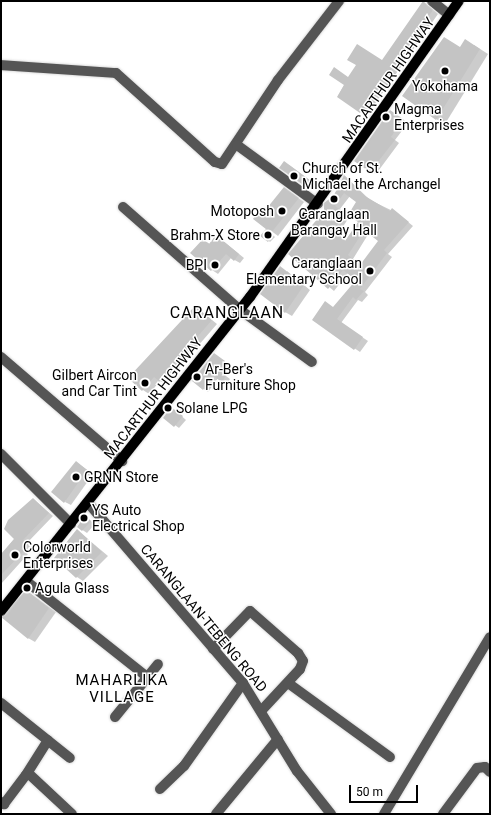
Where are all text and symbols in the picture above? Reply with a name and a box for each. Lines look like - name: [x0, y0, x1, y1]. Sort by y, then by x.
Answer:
- street label: MACARTHUR HIGHWAY: [338, 14, 438, 146]
- marker: Yokohama: [440, 66, 450, 76]
- place label: Yokohama: [412, 78, 478, 94]
- place label: Magma Enterprises: [394, 101, 464, 134]
- marker: Magma Enterprises: [381, 112, 391, 122]
- place label: Church of St. Michael the Archangel: [302, 160, 441, 192]
- marker: Church of St. Michael the Archangel: [289, 171, 299, 181]
- marker: Caranglaan Barangay Hall: [329, 194, 339, 204]
- place label: Motoposh: [211, 203, 274, 219]
- marker: Motoposh: [277, 206, 287, 216]
- place label: Caranglaan Barangay Hall: [291, 206, 377, 238]
- place label: Brahm-X Store: [170, 227, 260, 243]
- marker: Brahm-X Store: [263, 230, 273, 240]
- place label: Caranglaan Elementary School: [246, 255, 362, 288]
- place label: BPI: [186, 257, 207, 273]
- marker: BPI: [210, 260, 220, 270]
- marker: Caranglaan Elementary School: [365, 266, 375, 276]
- district label: CARANGLAAN: [170, 303, 284, 323]
- street label: MACARTHUR HIGHWAY: [100, 334, 206, 462]
- place label: Ar-Ber's Furniture Shop: [205, 361, 296, 394]
- place label: Gilbert Aircon and Car Tint: [52, 367, 137, 400]
- marker: Ar-Ber's Furniture Shop: [192, 372, 202, 382]
- marker: Gilbert Aircon and Car Tint: [140, 378, 150, 388]
- place label: Solane LPG: [176, 400, 248, 416]
- marker: Solane LPG: [163, 403, 173, 413]
- place label: GRNN Store: [84, 469, 158, 485]
- marker: GRNN Store: [71, 472, 81, 482]
- place label: YS Auto Electrical Shop: [92, 502, 185, 534]
- marker: YS Auto Electrical Shop: [79, 513, 89, 523]
- place label: Colorworld Enterprises: [23, 539, 93, 572]
- street label: CARANGLAAN-TEBENG ROAD: [137, 541, 271, 695]
- marker: Colorworld Enterprises: [10, 550, 20, 560]
- place label: Agula Glass: [35, 580, 109, 596]
- marker: Agula Glass: [22, 583, 32, 593]
- district label: MAHARLIKA VILLAGE: [75, 671, 169, 706]
- scale bar: [351, 777, 420, 803]
- text: 50 m: [356, 785, 383, 799]

